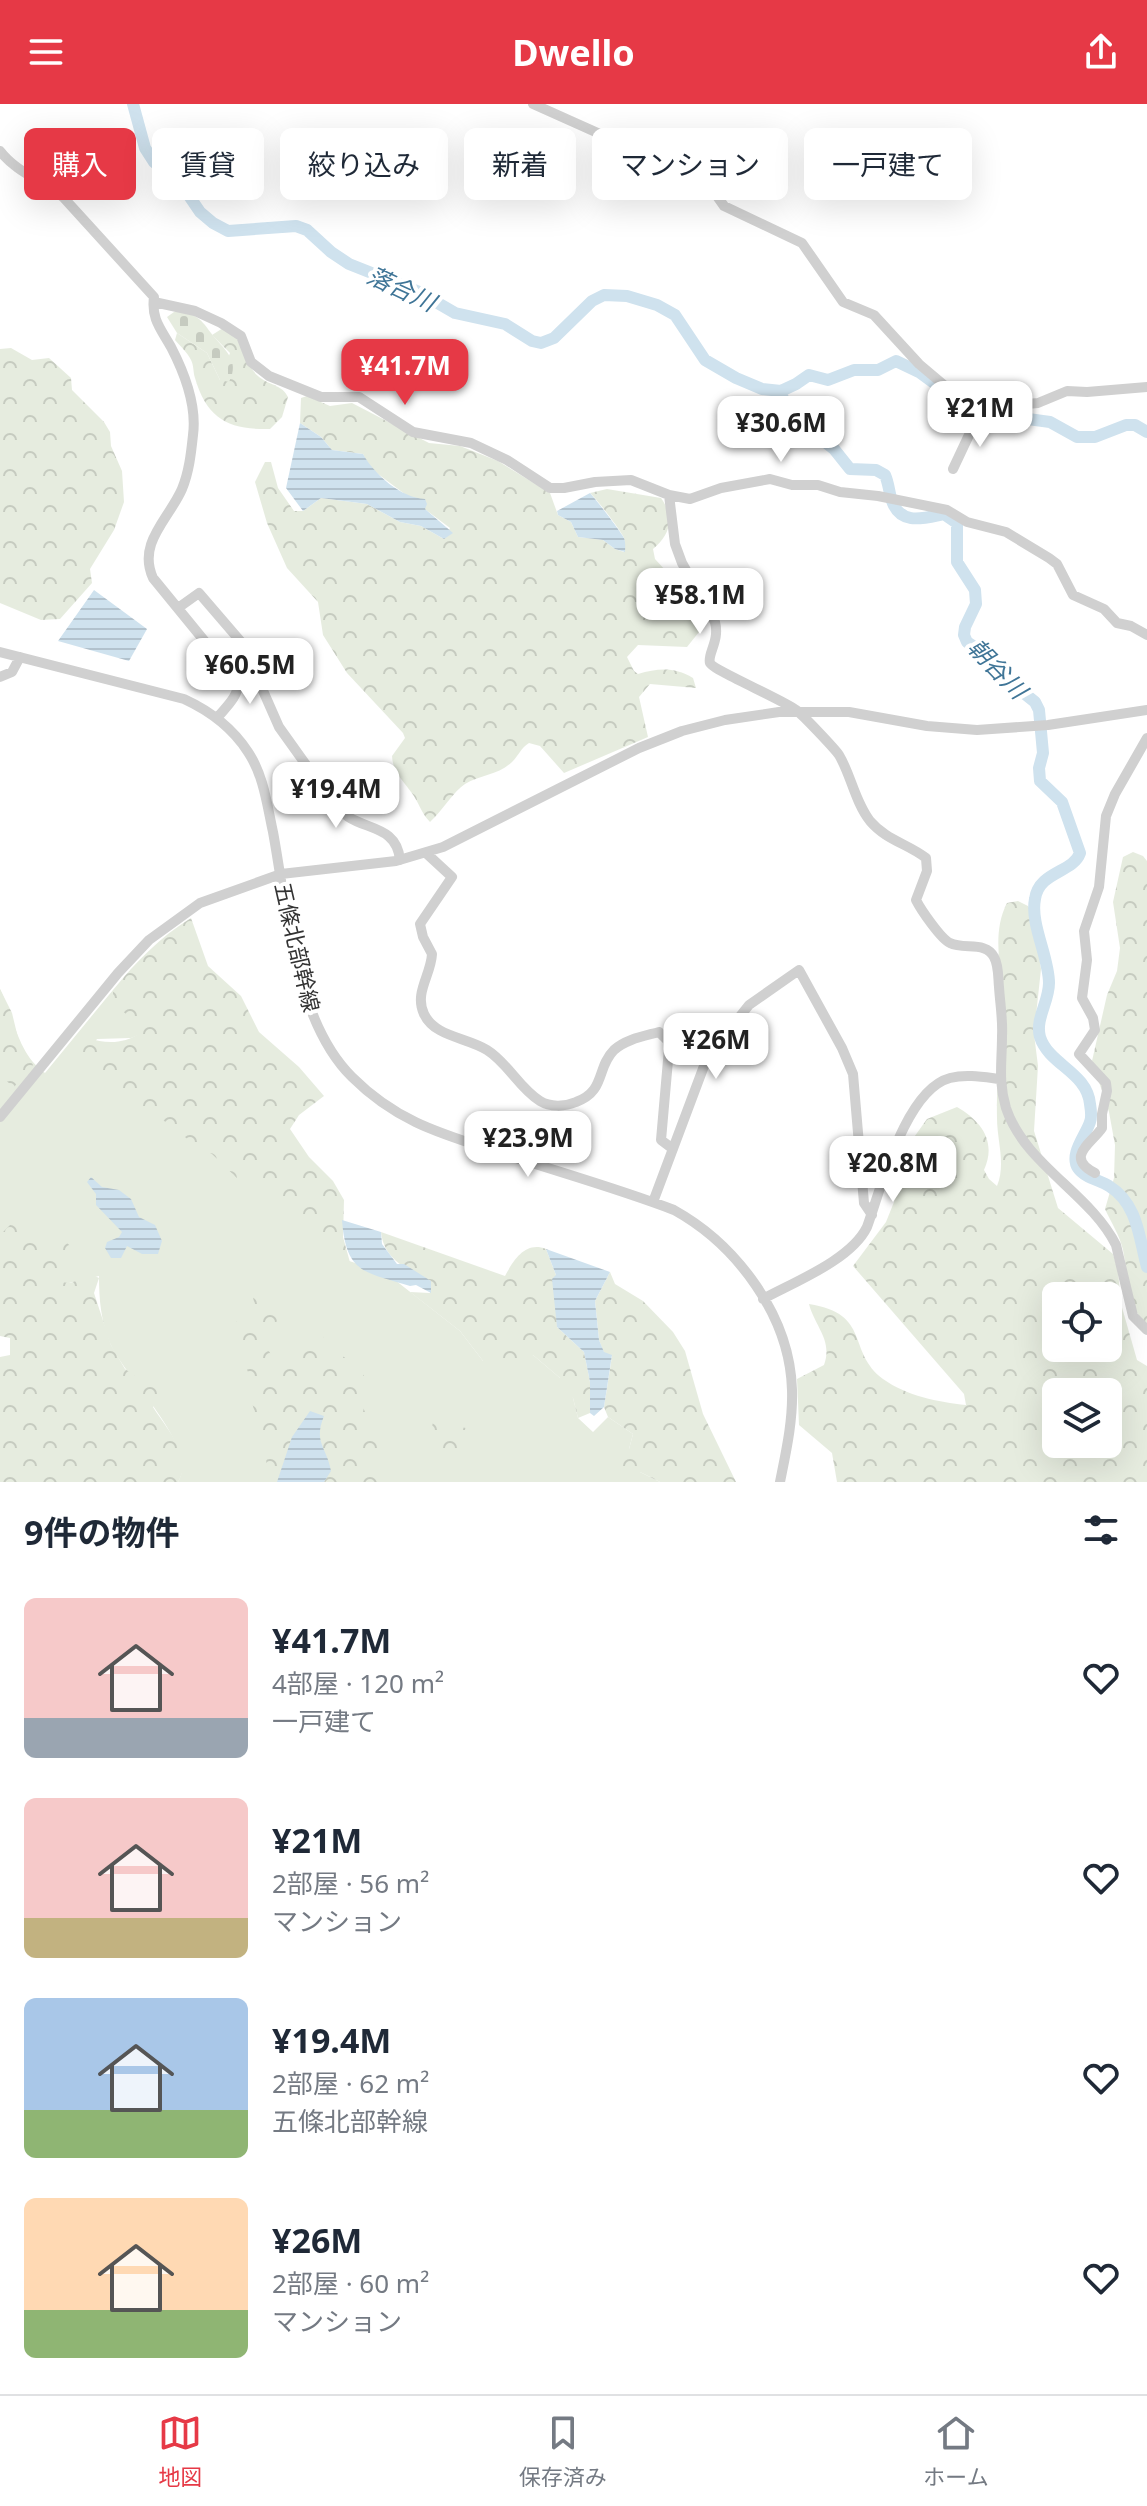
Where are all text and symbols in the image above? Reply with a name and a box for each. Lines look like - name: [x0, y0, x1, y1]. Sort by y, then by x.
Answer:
- text: Dwello: [512, 28, 635, 77]
- icon: menu: [24, 30, 68, 74]
- icon: share: [1079, 30, 1123, 74]
- chip: 購入: [24, 128, 136, 200]
- chip: 賃貸: [152, 128, 264, 200]
- chip: 絞り込み: [280, 128, 448, 200]
- chip: 新着: [464, 128, 576, 200]
- chip: マンション: [592, 128, 788, 200]
- chip: 一戸建て: [804, 128, 972, 200]
- water label: 落合川: [362, 258, 444, 319]
- pin: ¥41.7M: [340, 339, 470, 407]
- text: ¥41.7M: [359, 347, 451, 383]
- pin: ¥21M: [933, 381, 1027, 449]
- text: ¥21M: [945, 389, 1015, 425]
- pin: ¥30.6M: [716, 396, 846, 464]
- text: ¥30.6M: [735, 404, 827, 440]
- pin: ¥58.1M: [635, 568, 765, 636]
- text: ¥58.1M: [654, 576, 746, 612]
- water label: 朝谷川: [961, 631, 1037, 708]
- pin: ¥60.5M: [185, 638, 315, 706]
- text: ¥60.5M: [204, 646, 296, 682]
- pin: ¥19.4M: [271, 762, 401, 830]
- text: ¥19.4M: [290, 770, 382, 806]
- street label: 五條北部幹線: [269, 879, 327, 1015]
- pin: ¥26M: [669, 1013, 763, 1081]
- text: ¥26M: [681, 1021, 751, 1057]
- pin: ¥23.9M: [463, 1111, 593, 1179]
- text: ¥23.9M: [482, 1119, 574, 1155]
- pin: ¥20.8M: [828, 1136, 958, 1204]
- text: ¥20.8M: [847, 1144, 939, 1180]
- map controls: [1042, 1282, 1122, 1458]
- button: locate: [1042, 1282, 1122, 1362]
- button: layers: [1042, 1378, 1122, 1458]
- icon: filters: [1079, 1508, 1123, 1552]
- text: 9件の物件: [24, 1509, 179, 1555]
- text: ¥41.7M: [272, 1617, 391, 1663]
- icon: home: [88, 1630, 184, 1726]
- icon: heart: [1079, 1656, 1123, 1700]
- text: 4部屋 · 120 m²: [272, 1665, 444, 1701]
- text: 一戸建て: [272, 1703, 376, 1739]
- text: ¥21M: [272, 1817, 362, 1863]
- icon: home: [88, 1830, 184, 1926]
- icon: heart: [1079, 1856, 1123, 1900]
- text: 2部屋 · 56 m²: [272, 1865, 429, 1901]
- text: マンション: [272, 1903, 402, 1939]
- text: ¥19.4M: [272, 2017, 391, 2063]
- icon: home: [88, 2030, 184, 2126]
- icon: heart: [1079, 2056, 1123, 2100]
- text: 2部屋 · 62 m²: [272, 2065, 429, 2101]
- text: 五條北部幹線: [272, 2103, 428, 2139]
- text: ¥26M: [272, 2217, 362, 2263]
- icon: home: [88, 2230, 184, 2326]
- icon: heart: [1079, 2256, 1123, 2300]
- text: 2部屋 · 60 m²: [272, 2265, 429, 2301]
- text: マンション: [272, 2303, 402, 2339]
- tab: 地図: [158, 2411, 202, 2491]
- tab: 保存済み: [519, 2411, 607, 2491]
- tab: ホーム: [923, 2411, 989, 2491]

